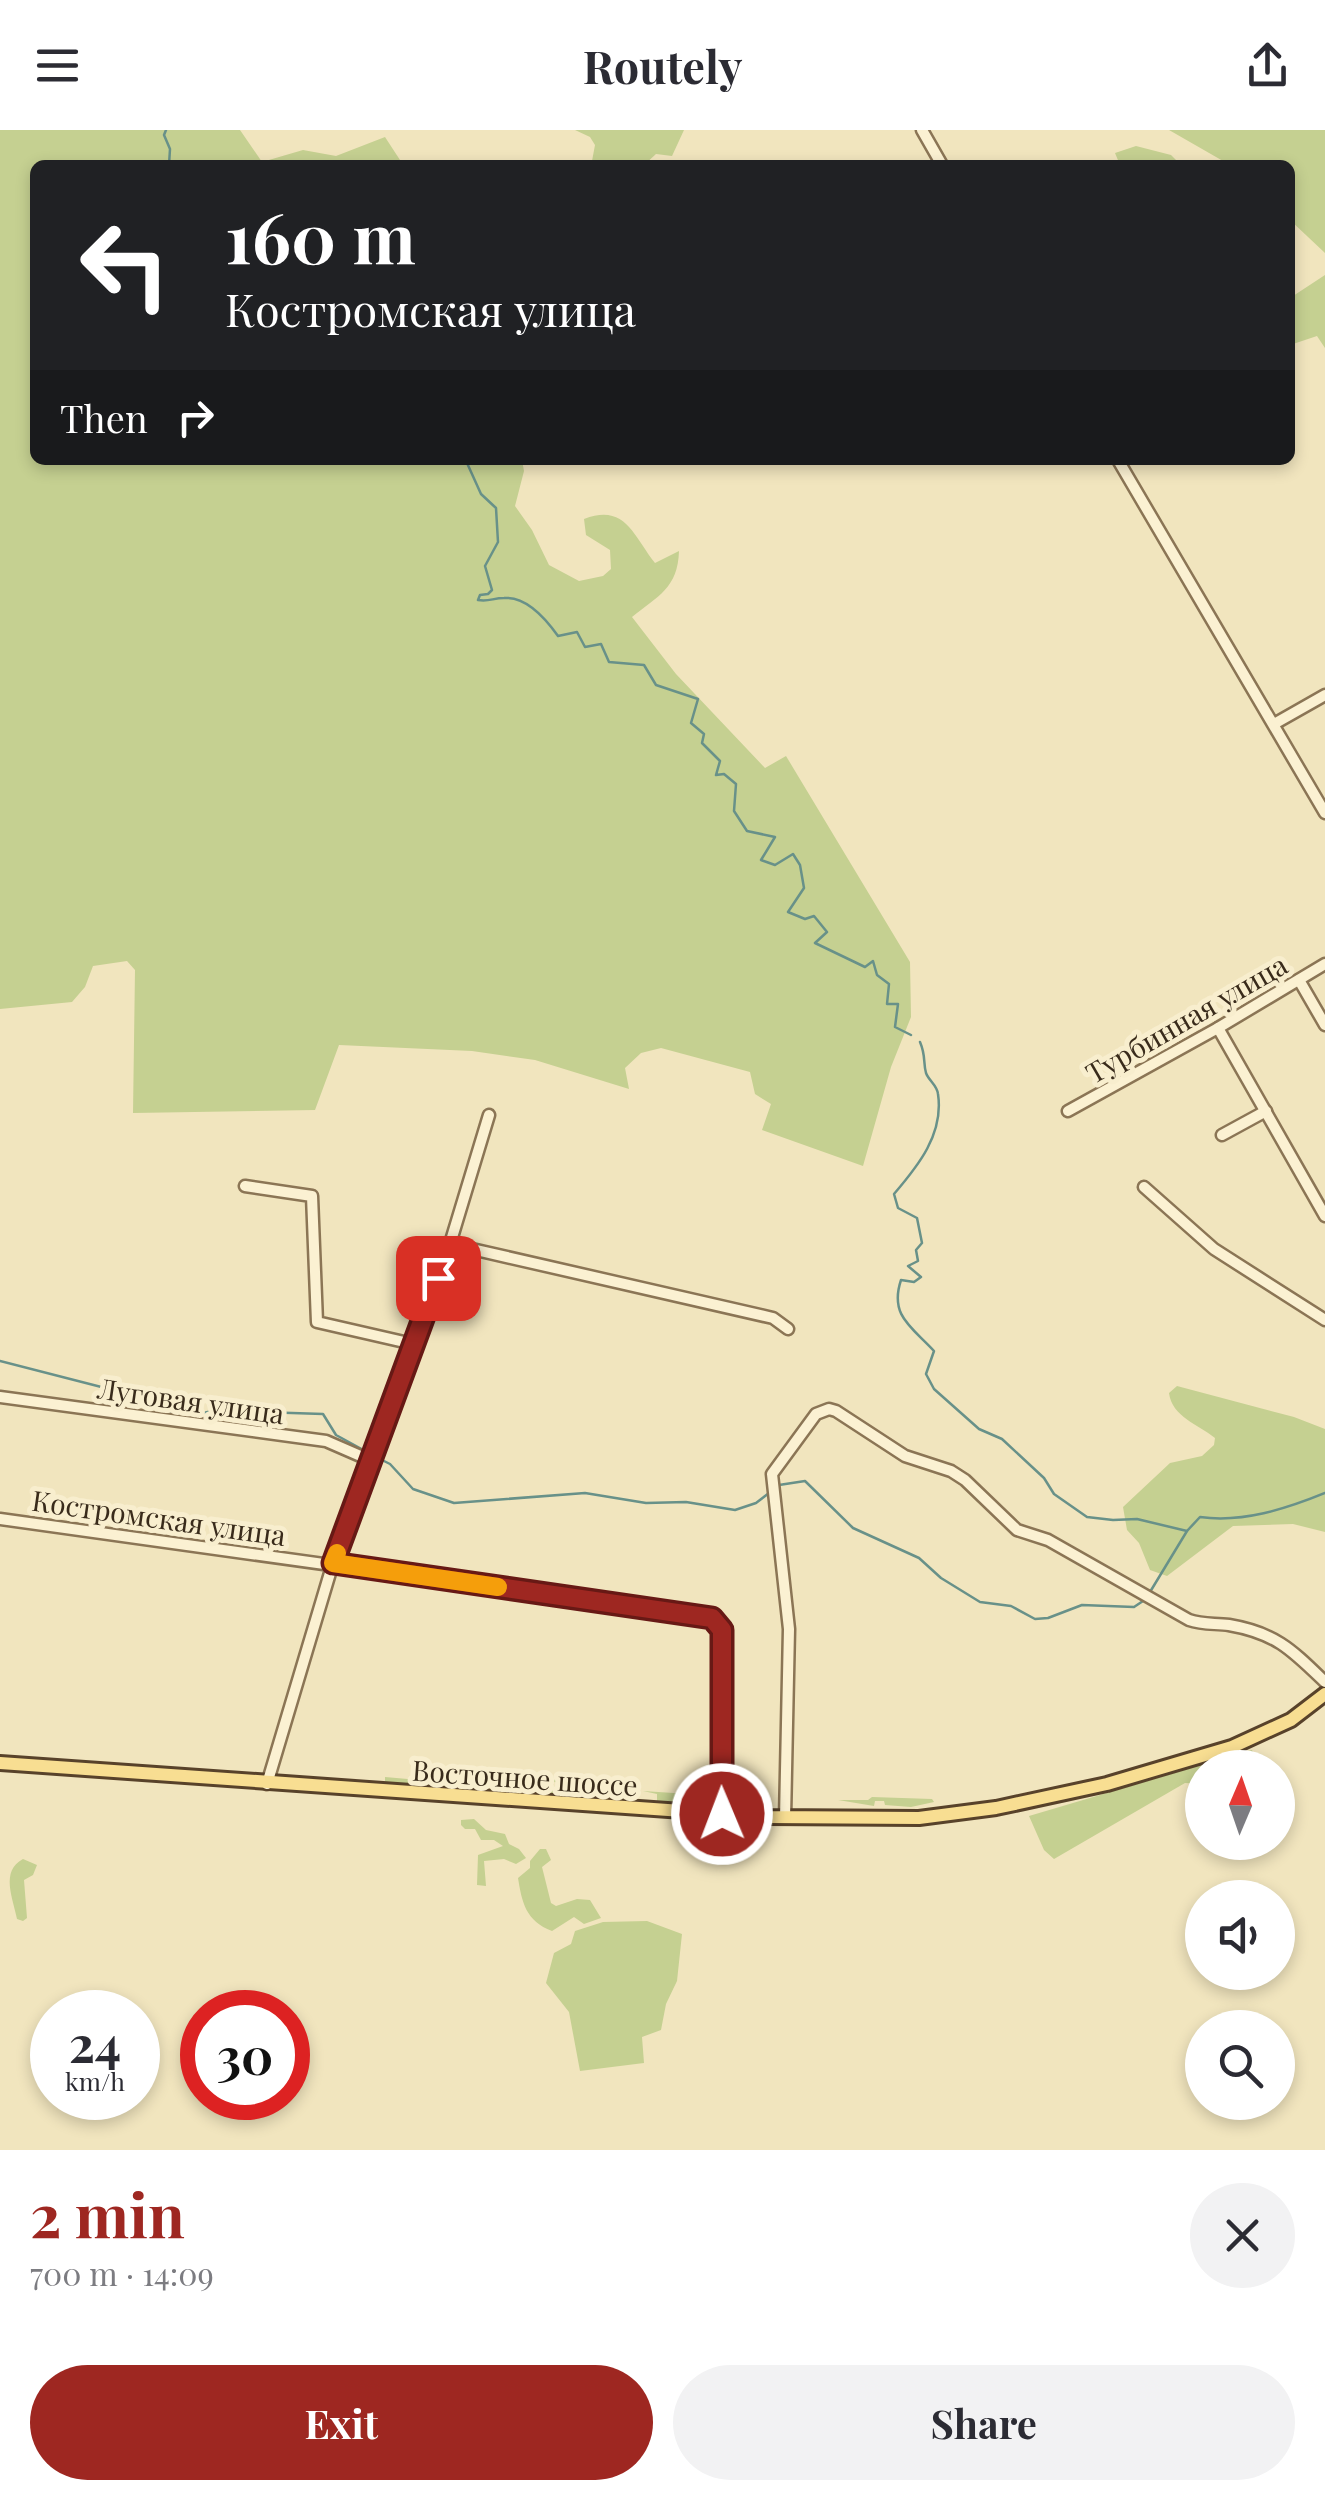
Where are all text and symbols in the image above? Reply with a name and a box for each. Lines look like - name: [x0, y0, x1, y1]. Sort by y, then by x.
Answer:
- text: Routely: [583, 35, 742, 95]
- icon: menu: [30, 38, 85, 93]
- icon: share: [1240, 38, 1295, 93]
- text: 160 m: [225, 188, 416, 282]
- icon: left: [60, 200, 190, 330]
- text: Костромская улица: [225, 278, 636, 338]
- icon: right: [168, 390, 223, 445]
- text: Then: [60, 392, 148, 443]
- street label: Турбинная улица: [1079, 945, 1293, 1091]
- pin: [396, 1236, 481, 1321]
- icon: arrive: [411, 1251, 466, 1306]
- street label: Луговая улица: [94, 1368, 287, 1431]
- street label: Костромская улица: [30, 1481, 288, 1553]
- north arrow: [1185, 1750, 1295, 1860]
- map controls: [1185, 1750, 1295, 2120]
- street label: Восточное шоссе: [411, 1751, 639, 1803]
- position arrow: [670, 1762, 774, 1866]
- button: sound: [1185, 1880, 1295, 1990]
- speed limit sign: 30: [180, 1990, 310, 2120]
- text: 24: [69, 2009, 121, 2076]
- button: search: [1185, 2010, 1295, 2120]
- text: km/h: [65, 2064, 125, 2097]
- text: 2 min: [30, 2173, 185, 2253]
- button: close: [1190, 2183, 1295, 2288]
- text: 700 m · 14:09: [30, 2251, 214, 2294]
- button: Exit: [30, 2365, 653, 2480]
- button: Share: [673, 2365, 1295, 2480]

